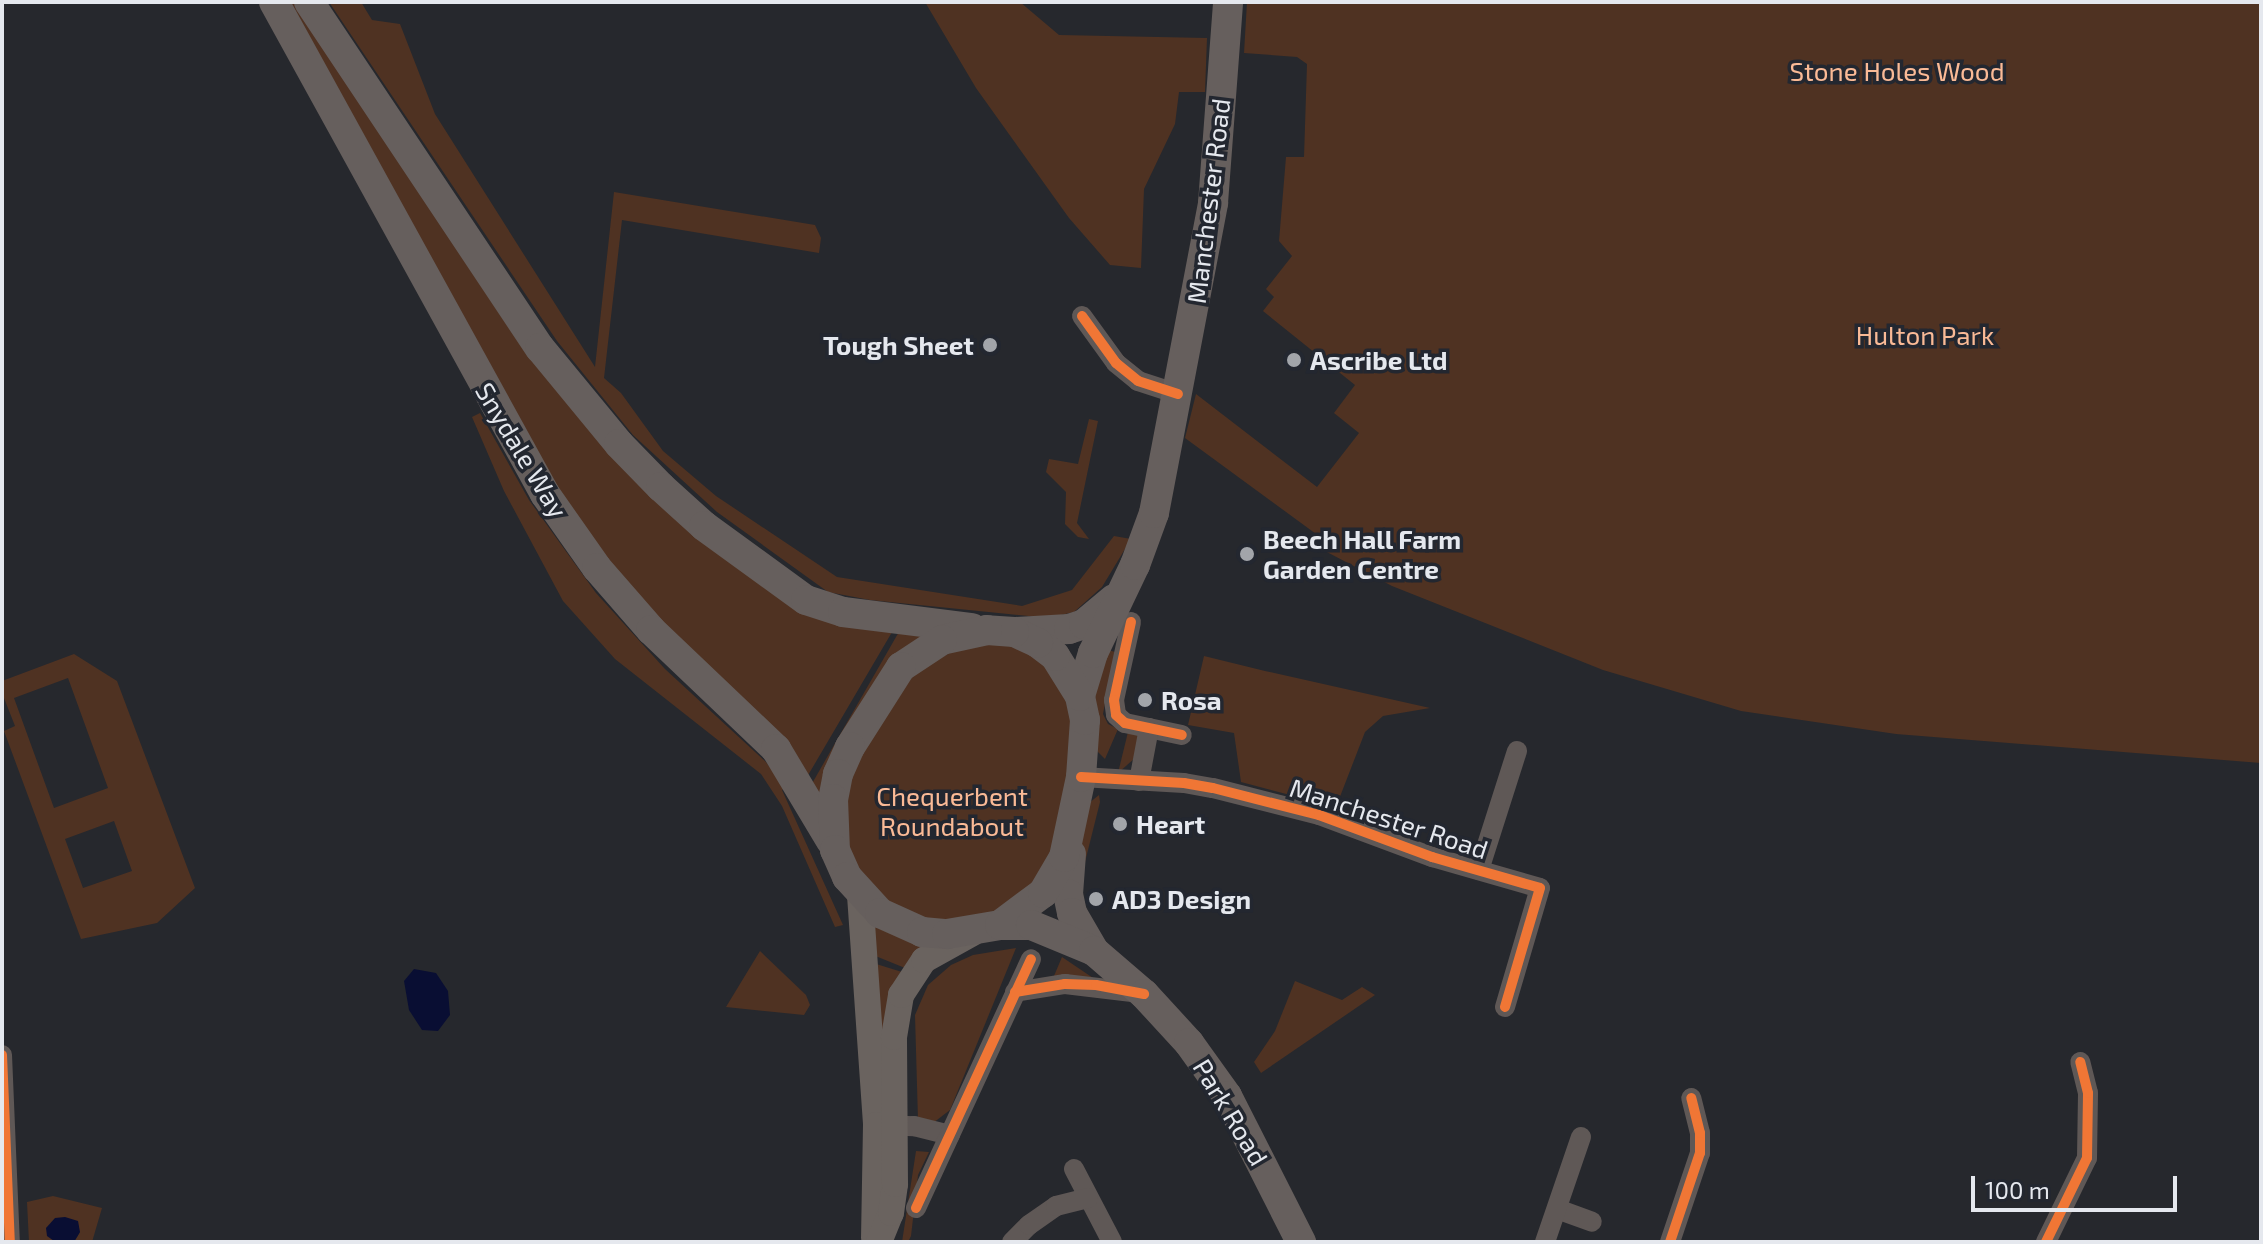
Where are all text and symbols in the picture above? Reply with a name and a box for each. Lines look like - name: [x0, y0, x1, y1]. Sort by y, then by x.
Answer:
- park label: Stone Holes Wood: [1789, 55, 2005, 87]
- street label: Manchester Road: [1180, 96, 1236, 306]
- park label: Hulton Park: [1856, 319, 1994, 351]
- place label: Tough Sheet: [823, 329, 974, 361]
- marker: Tough Sheet: [981, 336, 999, 354]
- place label: Ascribe Ltd: [1310, 344, 1447, 376]
- marker: Ascribe Ltd: [1285, 351, 1303, 369]
- street label: Snydale Way: [469, 377, 575, 523]
- place label: Beech Hall Farm Garden Centre: [1263, 523, 1462, 584]
- marker: Beech Hall Farm Garden Centre: [1238, 545, 1256, 563]
- place label: Rosa: [1161, 684, 1222, 716]
- marker: Rosa: [1136, 691, 1154, 709]
- street label: Manchester Road: [1286, 771, 1492, 865]
- park label: Chequerbent Roundabout: [876, 780, 1028, 842]
- place label: Heart: [1136, 808, 1205, 840]
- marker: Heart: [1111, 815, 1129, 833]
- place label: AD3 Design: [1112, 883, 1251, 915]
- marker: AD3 Design: [1087, 890, 1105, 908]
- street label: Park Road: [1187, 1053, 1275, 1171]
- scale bar: [1975, 1160, 2181, 1210]
- text: 100 m: [1985, 1175, 2050, 1204]

